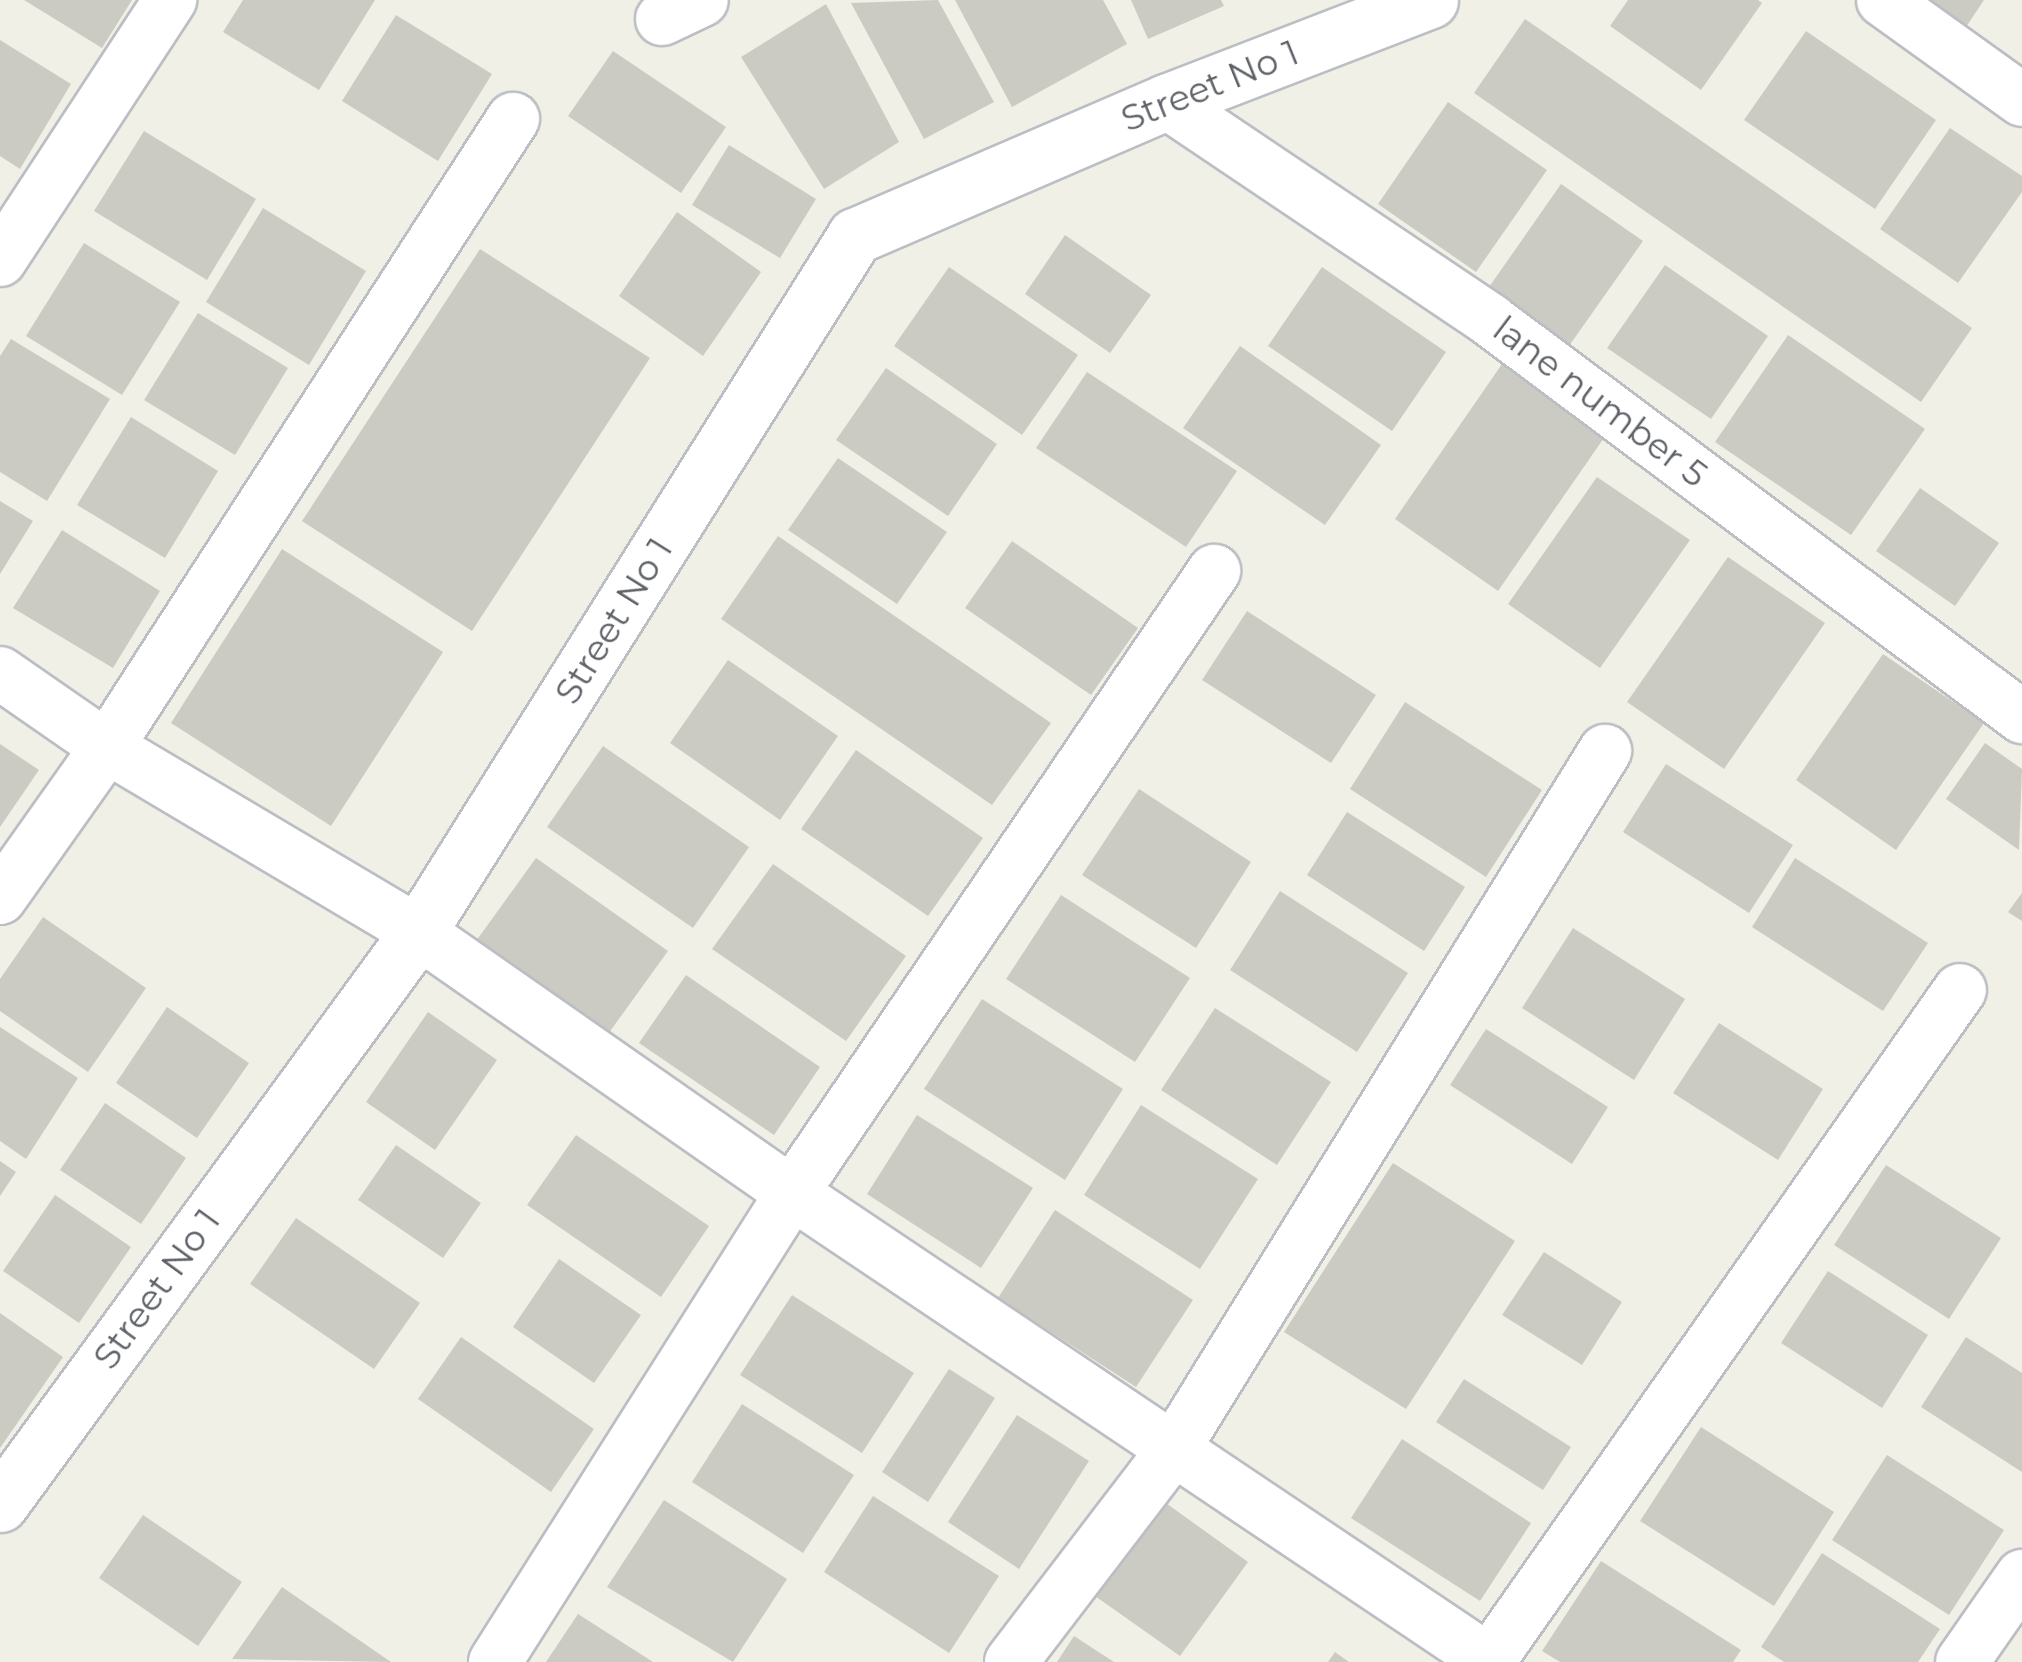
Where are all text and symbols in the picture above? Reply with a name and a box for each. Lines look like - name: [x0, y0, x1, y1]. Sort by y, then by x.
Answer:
- street label: Street No 1: [1115, 31, 1305, 141]
- street label: lane number 5: [1485, 308, 1715, 496]
- street label: Street No 1: [547, 530, 681, 712]
- street label: Street No 1: [85, 1201, 229, 1377]

